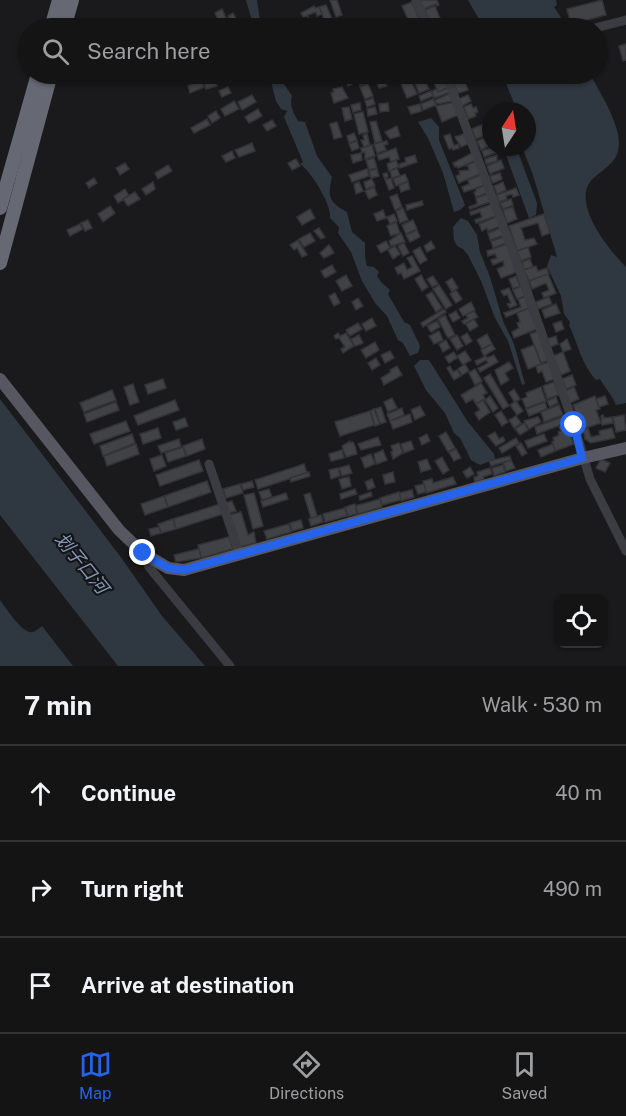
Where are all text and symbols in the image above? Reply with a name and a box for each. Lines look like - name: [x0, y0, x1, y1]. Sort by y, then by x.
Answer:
- search box: [18, 18, 608, 84]
- icon: search: [39, 35, 72, 68]
- text: Search here: [87, 38, 211, 64]
- north arrow: [482, 102, 536, 156]
- route start: [560, 411, 586, 437]
- water label: 划子口河: [51, 528, 115, 600]
- route end: [129, 539, 155, 565]
- map controls: [554, 594, 608, 648]
- button: locate: [554, 594, 608, 648]
- text: 7 min: [24, 690, 92, 721]
- text: Walk · 530 m: [482, 693, 602, 717]
- icon: ahead: [24, 777, 57, 810]
- text: Continue: [81, 780, 176, 806]
- text: 40 m: [555, 781, 602, 805]
- icon: right: [24, 873, 57, 906]
- text: Turn right: [81, 876, 184, 902]
- text: 490 m: [543, 877, 602, 901]
- icon: arrive: [24, 969, 57, 1002]
- text: Arrive at destination: [81, 972, 294, 998]
- tab: Map: [79, 1048, 112, 1103]
- tab: Directions: [269, 1048, 344, 1103]
- tab: Saved: [502, 1048, 547, 1103]

